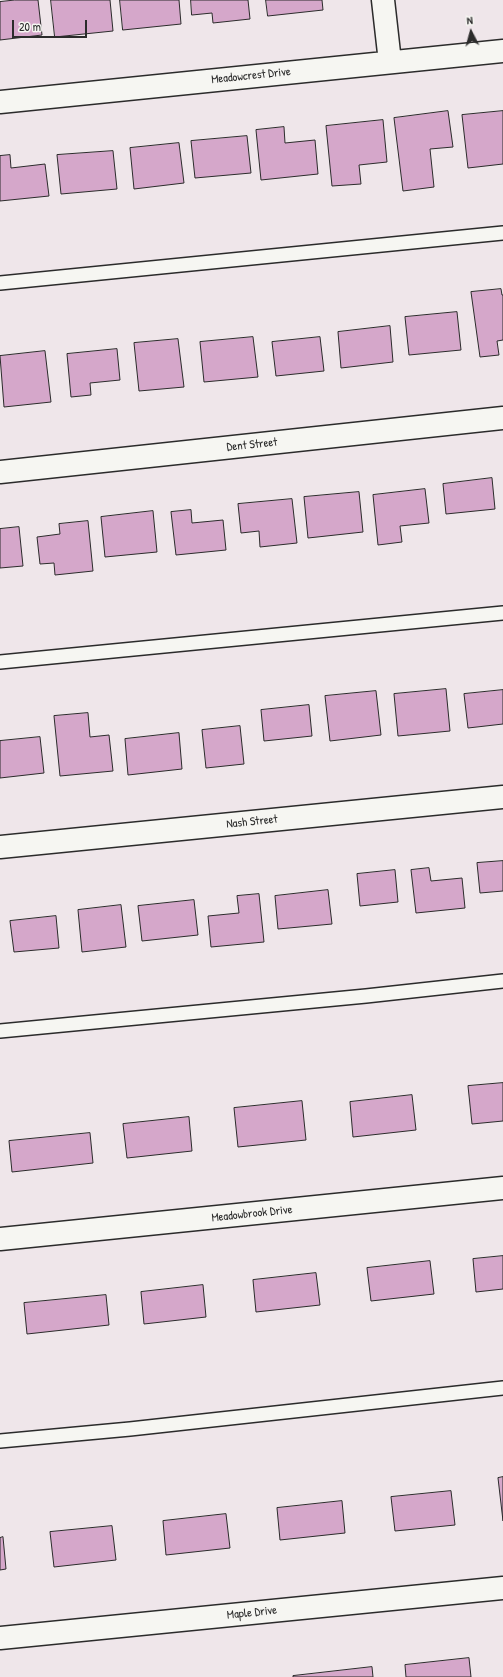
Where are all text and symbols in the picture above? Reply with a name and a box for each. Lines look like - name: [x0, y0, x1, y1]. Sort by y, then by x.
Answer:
- scale bar: [14, 12, 89, 38]
- north arrow: [451, 12, 491, 52]
- text: N: [466, 13, 473, 27]
- text: 20 m: [19, 18, 41, 35]
- street label: Meadowcrest Drive: [211, 65, 291, 87]
- street label: Dent Street: [226, 435, 278, 455]
- street label: Nash Street: [226, 812, 278, 832]
- street label: Meadowbrook Drive: [211, 1203, 293, 1225]
- street label: Maple Drive: [226, 1603, 278, 1623]

